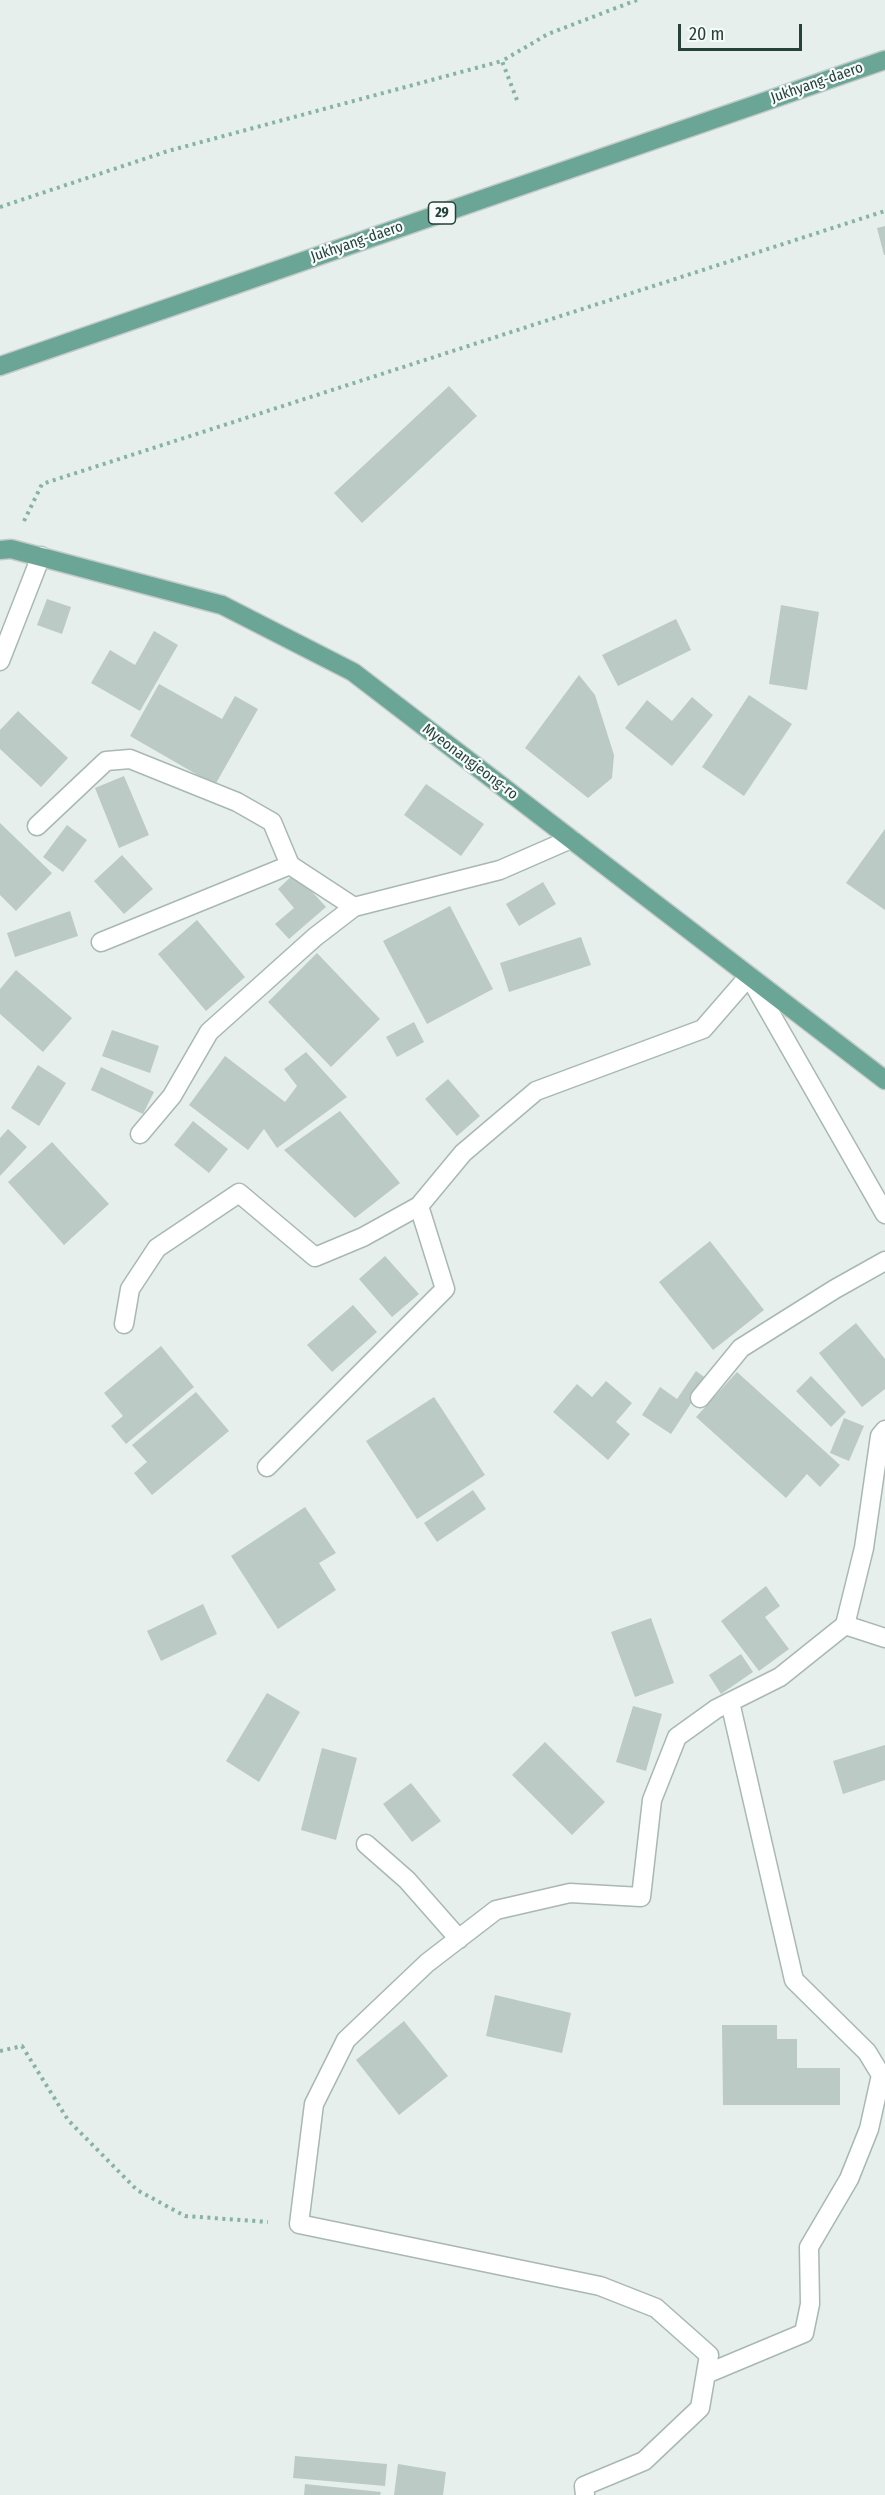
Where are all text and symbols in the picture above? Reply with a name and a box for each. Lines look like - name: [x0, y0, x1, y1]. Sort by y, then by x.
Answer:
- scale bar: [681, 12, 806, 50]
- text: 20 m: [689, 23, 724, 45]
- street label: Jukhyang-daero: [768, 59, 866, 107]
- road number: 29: [428, 202, 456, 224]
- street label: Jukhyang-daero: [308, 218, 406, 266]
- street label: Myeonangjeong-ro: [419, 720, 521, 804]

